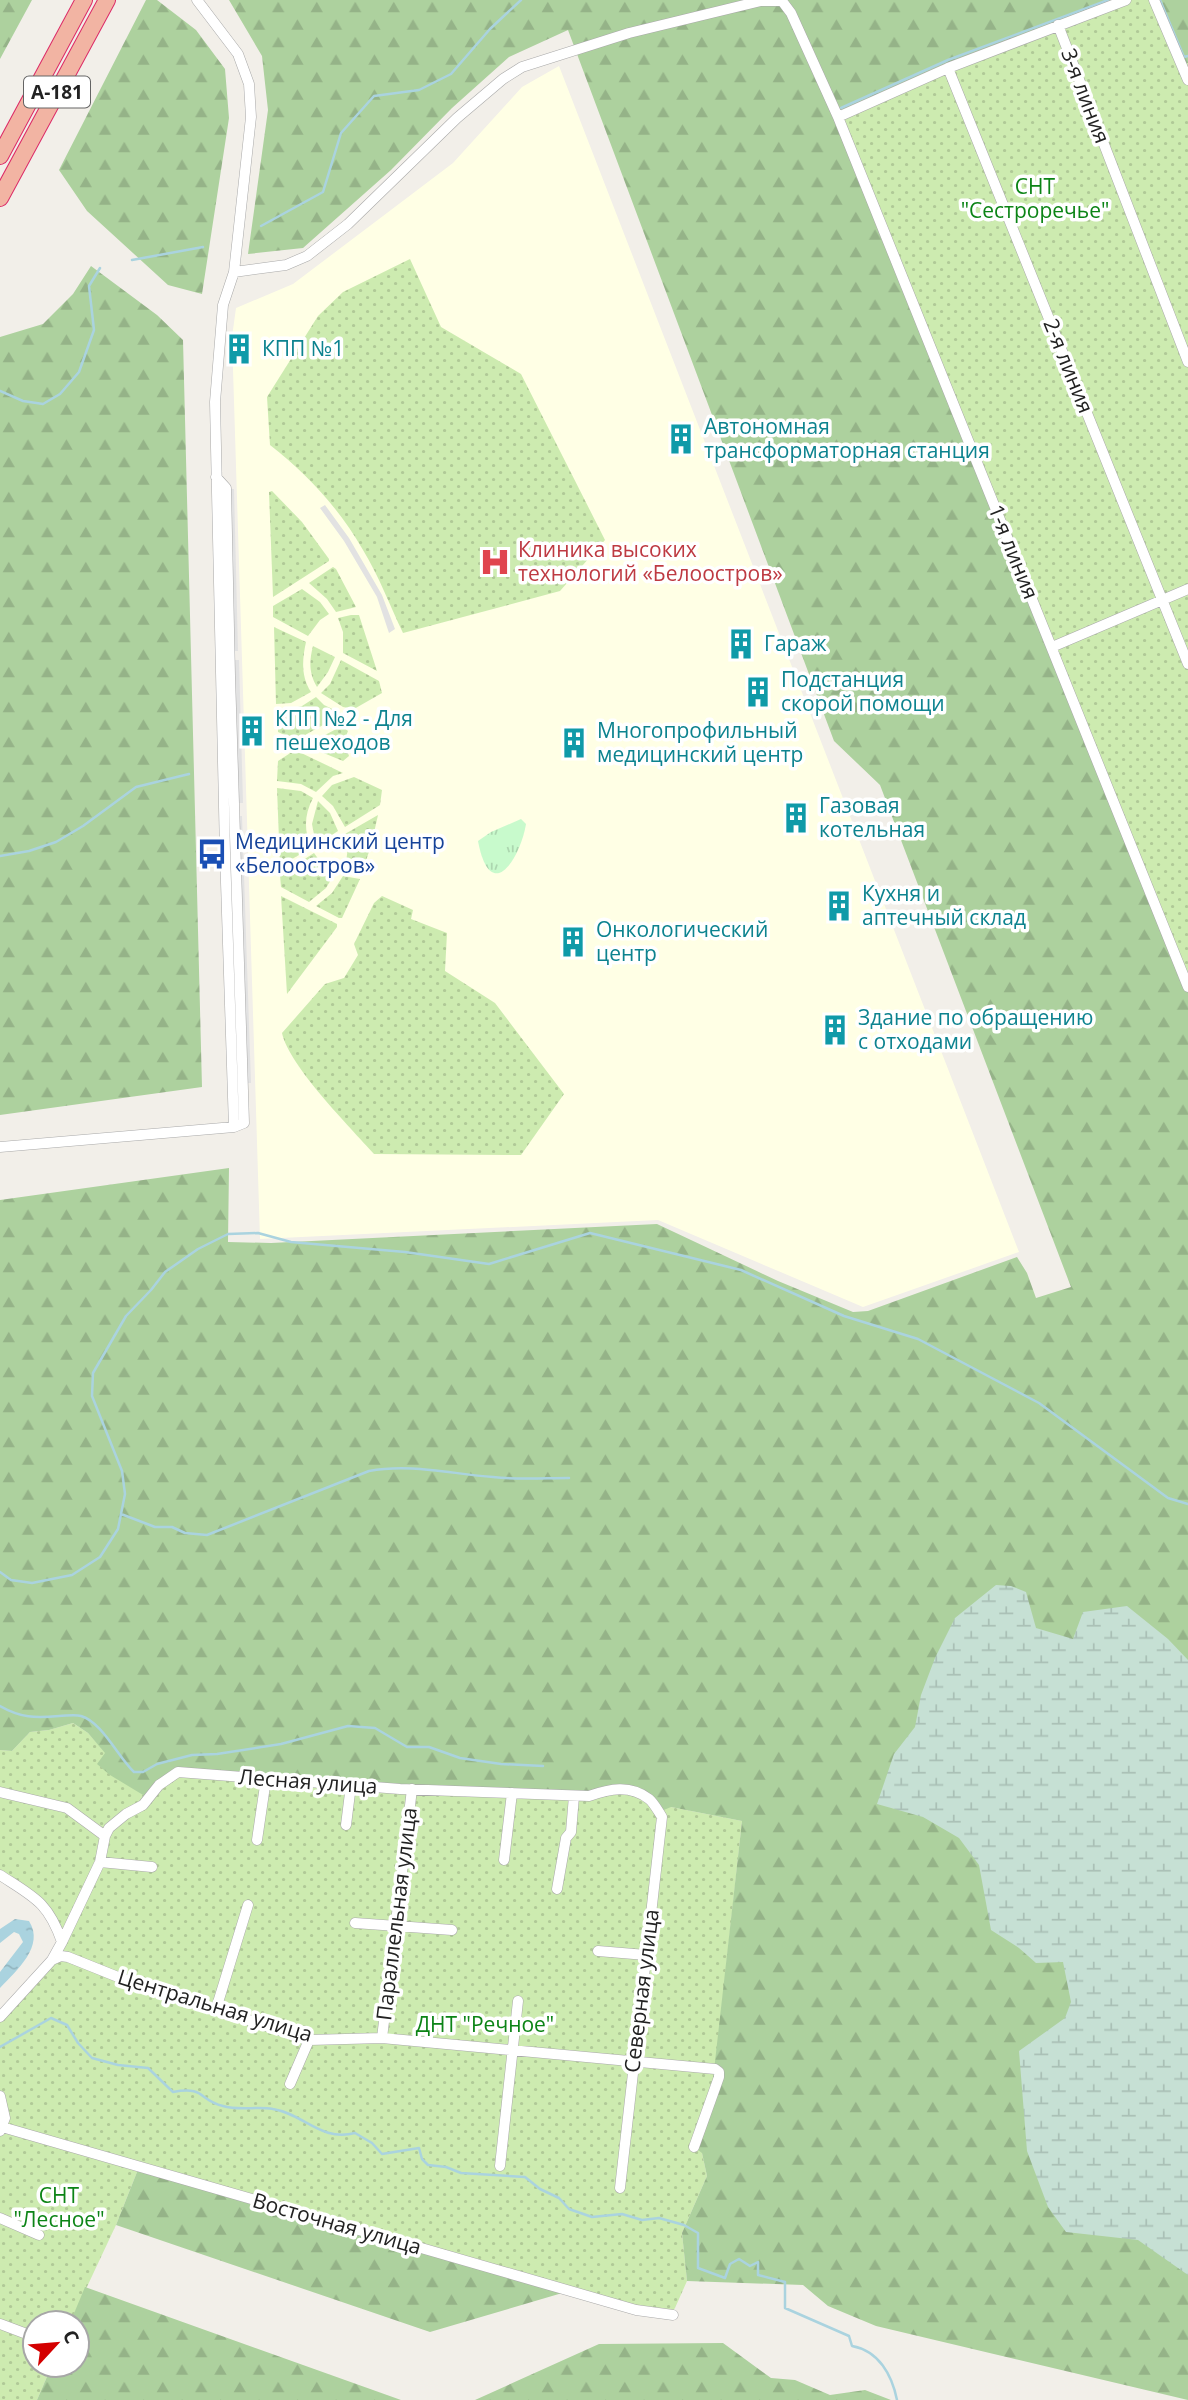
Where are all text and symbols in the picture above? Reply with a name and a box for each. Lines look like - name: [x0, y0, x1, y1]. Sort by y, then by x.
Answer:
- street label: 3-я линия: [1055, 44, 1117, 147]
- road number: А-181: [24, 76, 90, 108]
- park label: СНТ "Сестроречье": [961, 172, 1109, 224]
- street label: 2-я линия: [1037, 314, 1101, 417]
- building icon: КПП №1: [222, 332, 256, 366]
- place label: КПП №1: [262, 334, 344, 362]
- place label: Автономная трансформаторная станция: [704, 412, 990, 464]
- building icon: Автономная трансформаторная станция: [664, 422, 698, 456]
- street label: 1-я линия: [982, 500, 1046, 603]
- place label: Клиника высоких технологий «Белоостров»: [518, 535, 783, 587]
- hospital icon: Клиника высоких технологий «Белоостров»: [478, 545, 512, 579]
- building icon: Гараж: [724, 627, 758, 661]
- place label: Гараж: [764, 629, 827, 657]
- place label: Подстанция скорой помощи: [781, 665, 945, 717]
- building icon: Подстанция скорой помощи: [741, 675, 775, 709]
- place label: КПП №2 - Для пешеходов: [275, 704, 413, 756]
- building icon: КПП №2 - Для пешеходов: [235, 714, 269, 748]
- place label: Многопрофильный медицинский центр: [597, 716, 803, 768]
- building icon: Многопрофильный медицинский центр: [557, 726, 591, 760]
- place label: Газовая котельная: [819, 791, 925, 843]
- building icon: Газовая котельная: [779, 801, 813, 835]
- place label: Медицинский центр «Белоостров»: [235, 827, 445, 879]
- bus stop icon: Медицинский центр «Белоостров»: [195, 837, 229, 871]
- place label: Кухня и аптечный склад: [862, 879, 1026, 931]
- building icon: Кухня и аптечный склад: [822, 889, 856, 923]
- place label: Онкологический центр: [596, 915, 768, 967]
- building icon: Онкологический центр: [556, 925, 590, 959]
- place label: Здание по обращению с отходами: [858, 1003, 1093, 1055]
- building icon: Здание по обращению с отходами: [818, 1013, 852, 1047]
- street label: Лесная улица: [238, 1762, 379, 1800]
- street label: Параллельная улица: [369, 1806, 423, 2022]
- street label: Северная улица: [617, 1908, 665, 2074]
- street label: Центральная улица: [115, 1962, 316, 2048]
- park label: ДНТ "Речное": [416, 2010, 554, 2038]
- park label: СНТ "Лесное": [13, 2181, 105, 2233]
- street label: Восточная улица: [250, 2186, 425, 2261]
- north arrow: [21, 2309, 91, 2379]
- text: С: [57, 2325, 86, 2348]

